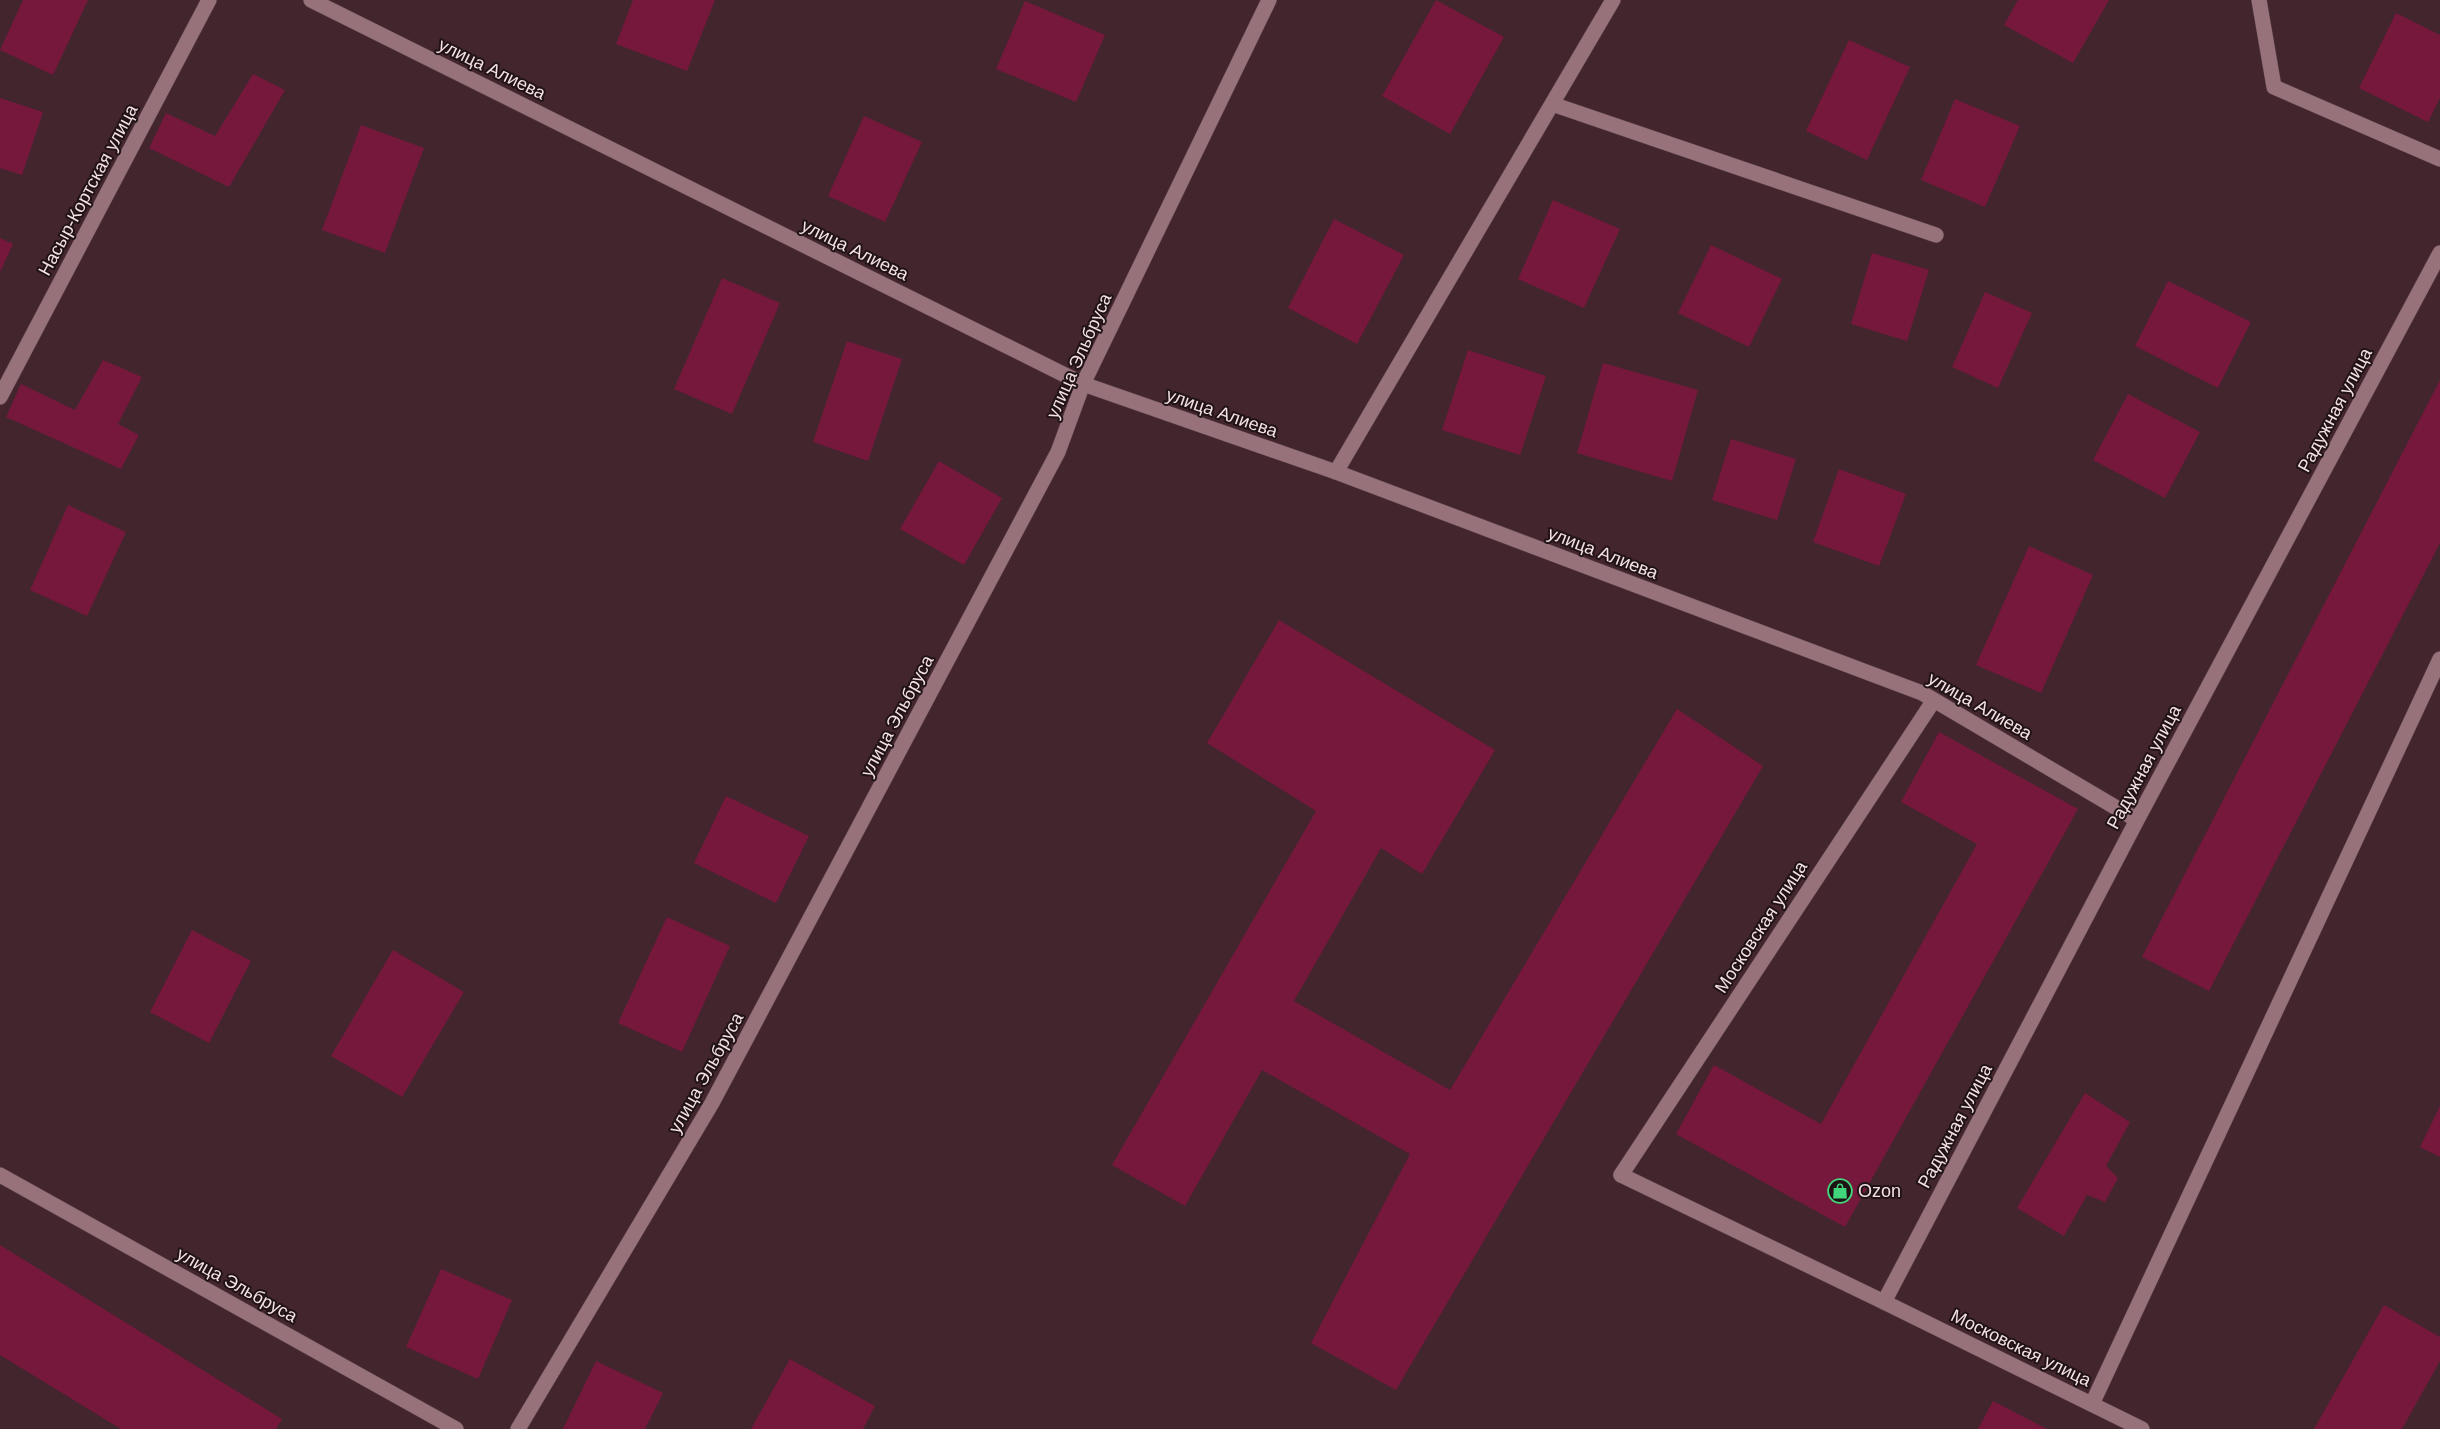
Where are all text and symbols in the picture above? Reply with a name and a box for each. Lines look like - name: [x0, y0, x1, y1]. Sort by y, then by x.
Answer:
- street label: улица Алиева: [435, 34, 550, 104]
- street label: Насыр-Кортская улица: [34, 100, 142, 279]
- street label: улица Алиева: [798, 215, 913, 285]
- street label: улица Эльбруса: [1042, 290, 1116, 422]
- street label: Радужная улица: [2294, 344, 2377, 475]
- street label: улица Алиева: [1164, 385, 1281, 442]
- street label: улица Алиева: [1545, 523, 1662, 584]
- street label: улица Эльбруса: [857, 651, 938, 780]
- street label: улица Алиева: [1925, 668, 2036, 744]
- street label: Радужная улица: [2103, 701, 2186, 832]
- street label: Московская улица: [1711, 856, 1812, 997]
- street label: улица Эльбруса: [665, 1008, 748, 1137]
- street label: Радужная улица: [1914, 1060, 1997, 1191]
- shop icon: Ozon: [1827, 1178, 1853, 1204]
- place label: Ozon: [1858, 1181, 1901, 1201]
- street label: улица Эльбруса: [173, 1244, 302, 1327]
- street label: Московская улица: [1948, 1305, 2095, 1391]

